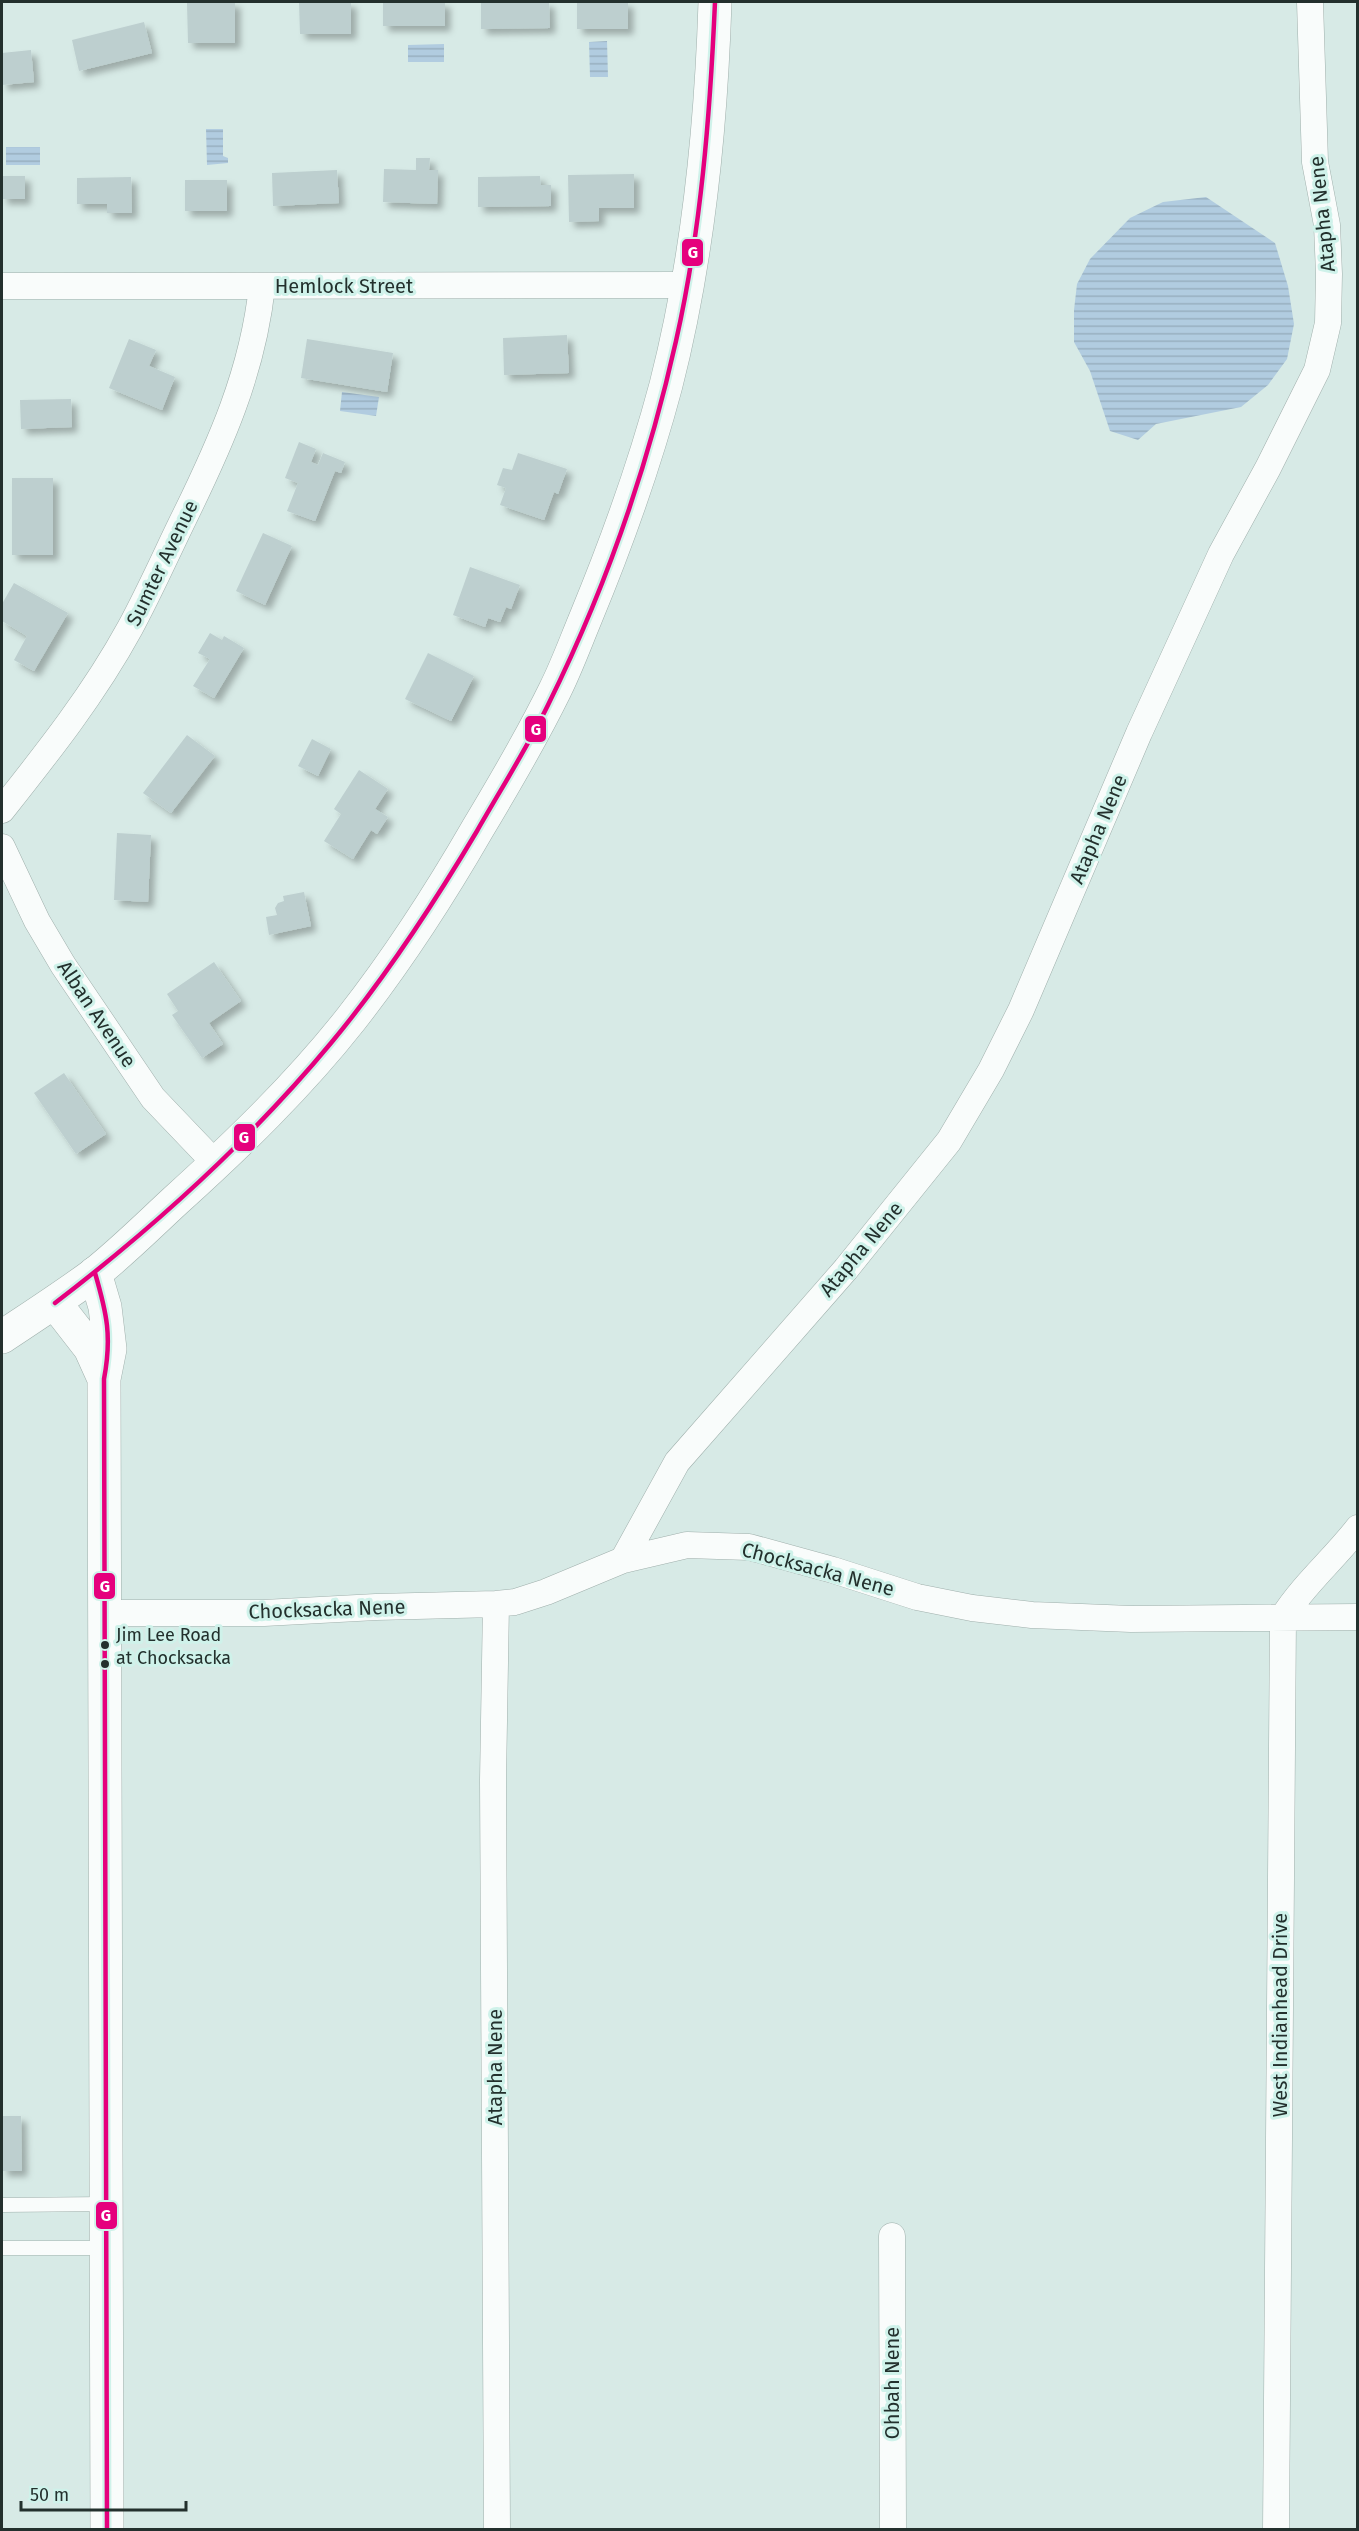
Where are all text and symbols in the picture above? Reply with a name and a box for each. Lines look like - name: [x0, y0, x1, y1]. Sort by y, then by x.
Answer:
- street label: Atapha Nene: [1304, 155, 1340, 273]
- line badge: G: [681, 238, 704, 267]
- text: G: [688, 243, 698, 262]
- street label: Hemlock Street: [275, 274, 414, 298]
- street label: Sumter Avenue: [121, 496, 203, 630]
- line badge: G: [524, 715, 547, 743]
- text: G: [531, 720, 541, 739]
- street label: Atapha Nene: [1064, 771, 1132, 887]
- street label: Alban Avenue: [53, 956, 141, 1072]
- line badge: G: [233, 1123, 256, 1152]
- text: G: [239, 1128, 249, 1147]
- street label: Atapha Nene: [814, 1197, 908, 1301]
- street label: Chocksacka Nene: [739, 1537, 897, 1601]
- line badge: G: [93, 1572, 116, 1600]
- text: G: [100, 1577, 110, 1596]
- street label: Chocksacka Nene: [248, 1594, 406, 1624]
- place label: Jim Lee Road at Chocksacka: [116, 1624, 231, 1669]
- marker: Jim Lee Road at Chocksacka: [99, 1639, 111, 1651]
- unlabelled marker: [99, 1658, 111, 1670]
- street label: West Indianhead Drive: [1268, 1913, 1292, 2117]
- street label: Atapha Nene: [483, 2009, 507, 2125]
- line badge: G: [95, 2201, 118, 2230]
- text: G: [101, 2206, 111, 2225]
- street label: Ohbah Nene: [880, 2327, 904, 2439]
- scale bar: [21, 2474, 186, 2512]
- text: 50 m: [30, 2484, 69, 2506]

